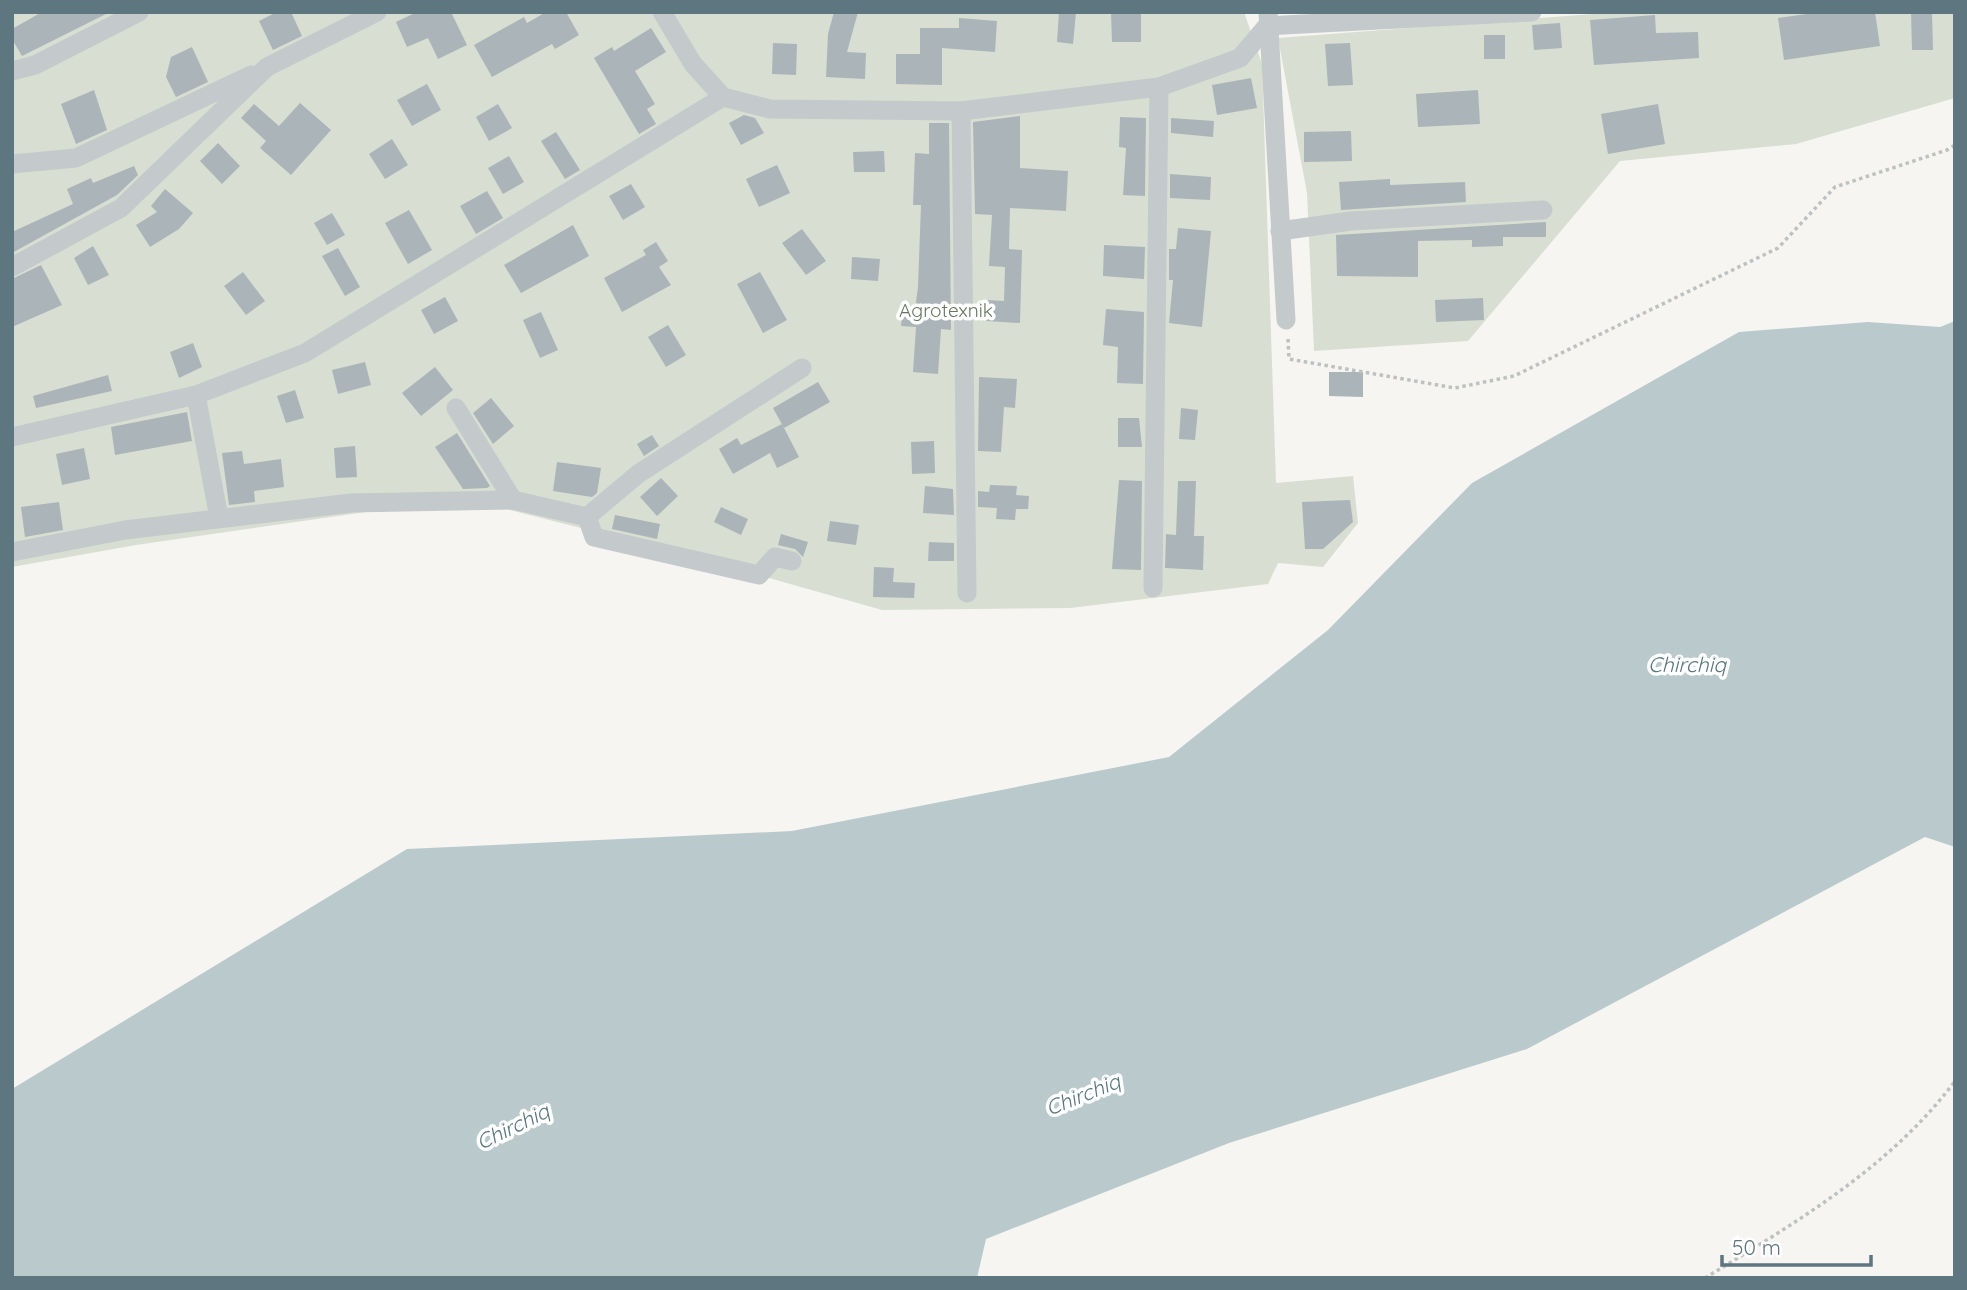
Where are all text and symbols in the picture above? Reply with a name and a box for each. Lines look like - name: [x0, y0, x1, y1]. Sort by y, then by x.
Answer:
- park label: Agrotexnik: [899, 298, 993, 322]
- water label: Chirchiq: [1648, 651, 1727, 677]
- water label: Chirchiq: [1042, 1067, 1125, 1121]
- water label: Chirchiq: [472, 1097, 554, 1155]
- scale bar: [1722, 1224, 1871, 1268]
- text: 50 m: [1732, 1234, 1781, 1260]

